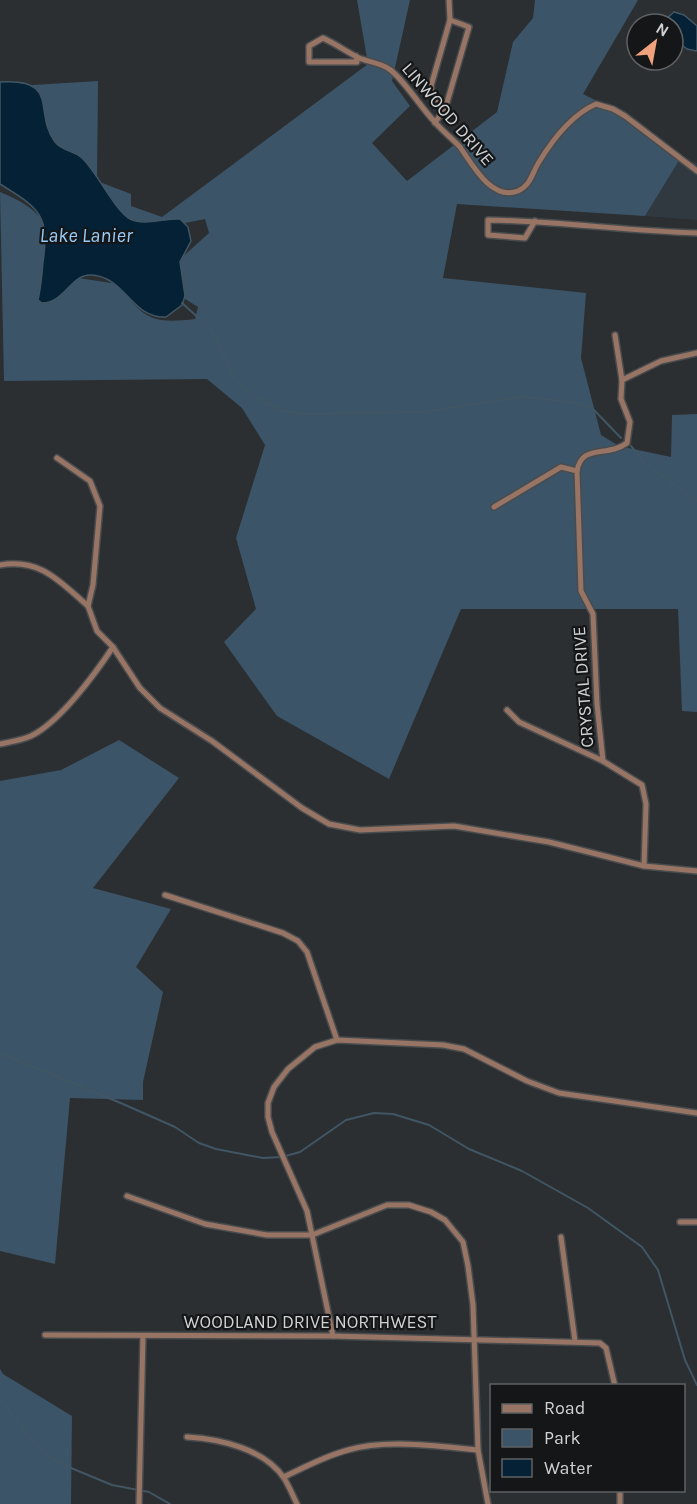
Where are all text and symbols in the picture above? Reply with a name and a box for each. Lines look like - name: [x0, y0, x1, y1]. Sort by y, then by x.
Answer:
- north arrow: [625, 12, 685, 72]
- text: N: [653, 18, 672, 41]
- street label: LINWOOD DRIVE: [397, 58, 499, 170]
- water label: Lake Lanier: [39, 224, 134, 247]
- street label: CRYSTAL DRIVE: [568, 625, 598, 749]
- street label: WOODLAND DRIVE NORTHWEST: [184, 1311, 437, 1333]
- legend: [490, 1384, 685, 1492]
- text: Road: [544, 1397, 585, 1419]
- text: Park: [544, 1427, 581, 1449]
- text: Water: [544, 1457, 592, 1479]

